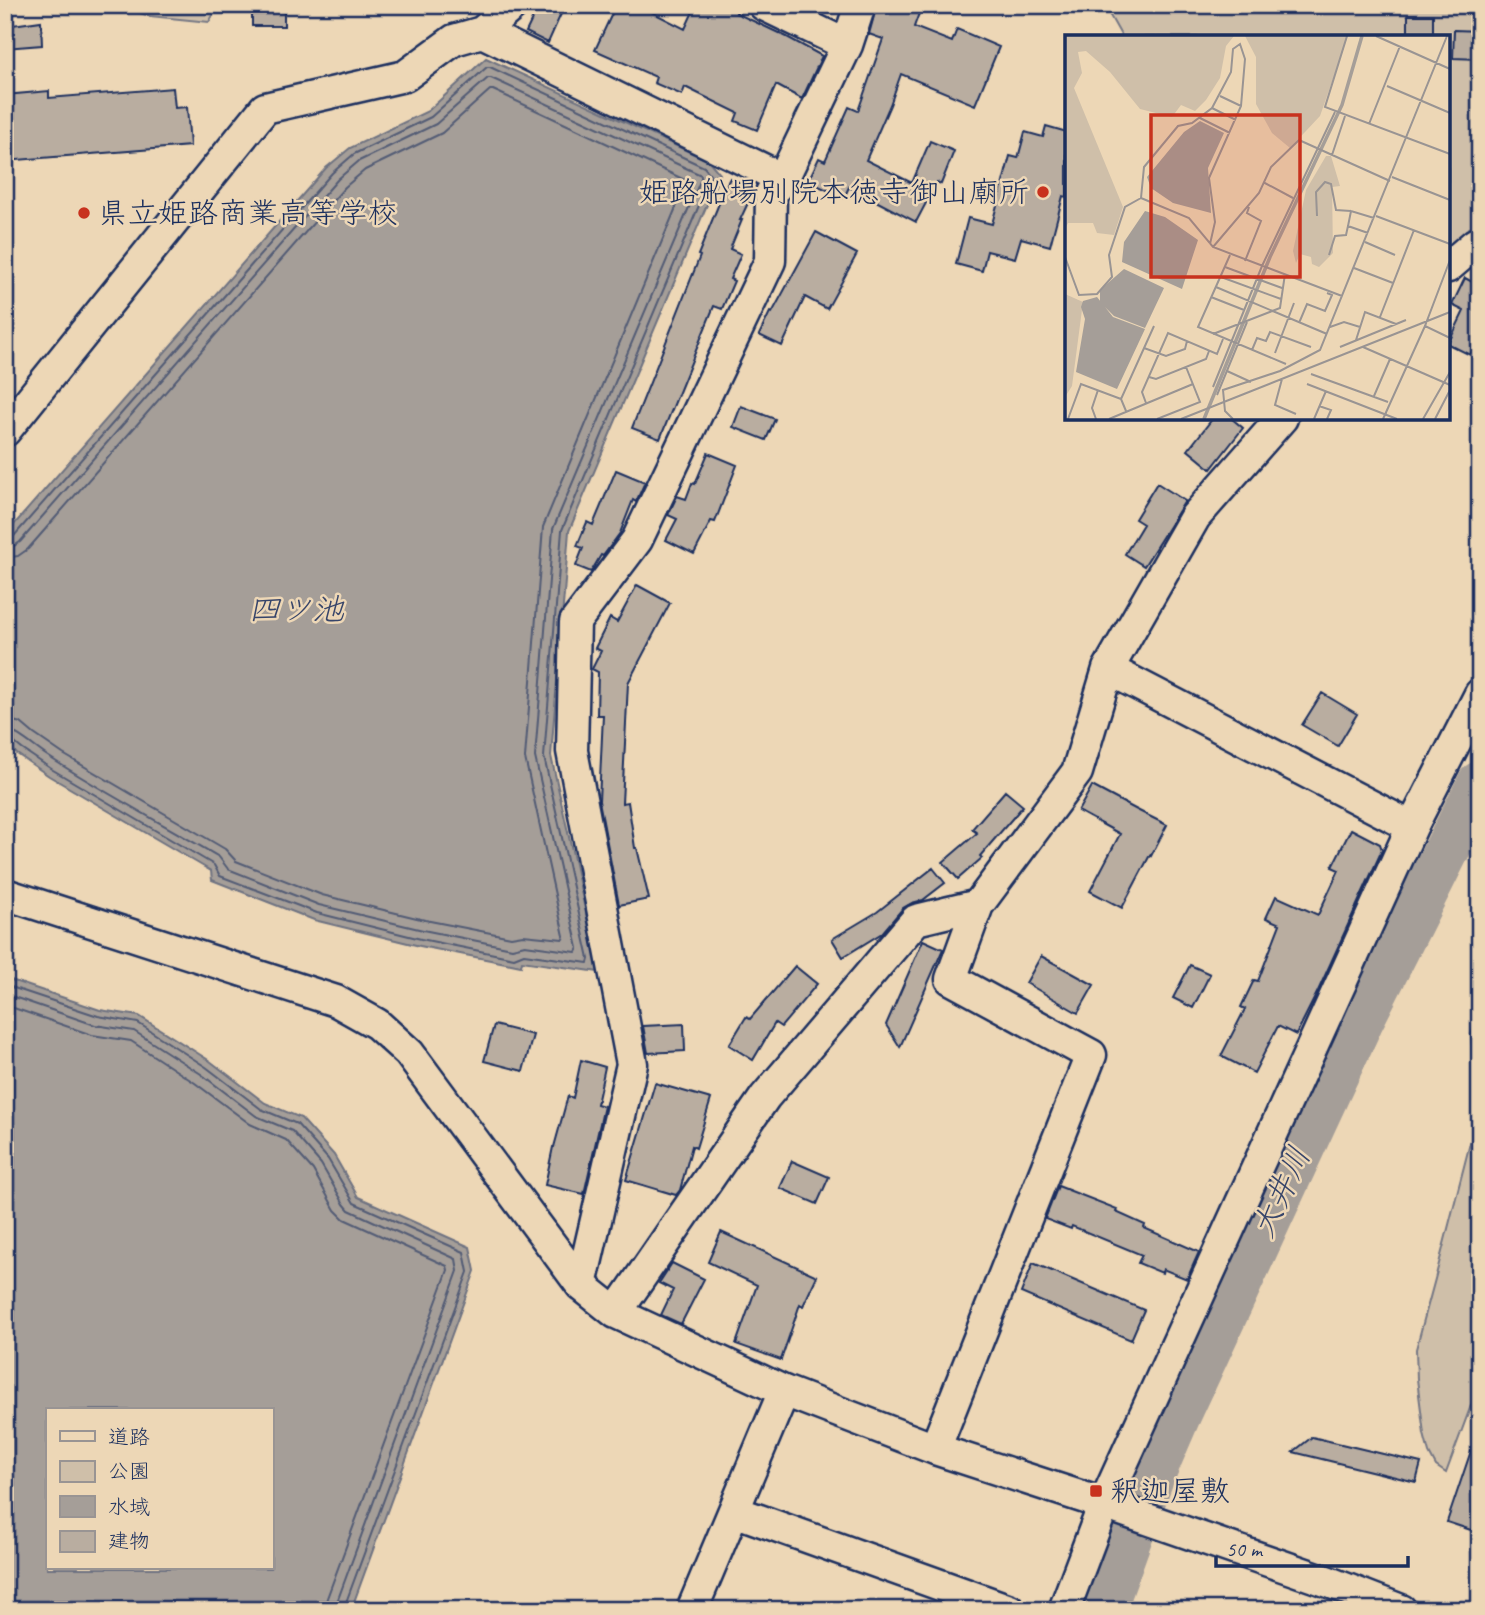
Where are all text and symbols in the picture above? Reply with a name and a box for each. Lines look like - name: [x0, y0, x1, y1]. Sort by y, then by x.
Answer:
- inset map: [1065, 35, 1450, 420]
- place label: 姫路船場別院本徳寺御山廟所: [639, 173, 1029, 211]
- marker: 姫路船場別院本徳寺御山廟所: [1035, 184, 1051, 200]
- place label: 県立姫路商業高等学校: [98, 194, 398, 232]
- marker: 県立姫路商業高等学校: [76, 205, 92, 221]
- water label: 四ツ池: [248, 589, 345, 630]
- water label: 大井川: [1242, 1140, 1320, 1244]
- legend: [46, 1408, 273, 1570]
- text: 道路: [108, 1424, 150, 1450]
- text: 公園: [108, 1458, 150, 1484]
- place label: 釈迦屋敷: [1110, 1472, 1230, 1510]
- marker: 釈迦屋敷: [1088, 1483, 1104, 1499]
- text: 水域: [108, 1494, 150, 1520]
- scale bar: [1216, 1524, 1408, 1568]
- text: 建物: [108, 1528, 150, 1554]
- text: 50 m: [1226, 1536, 1264, 1562]

